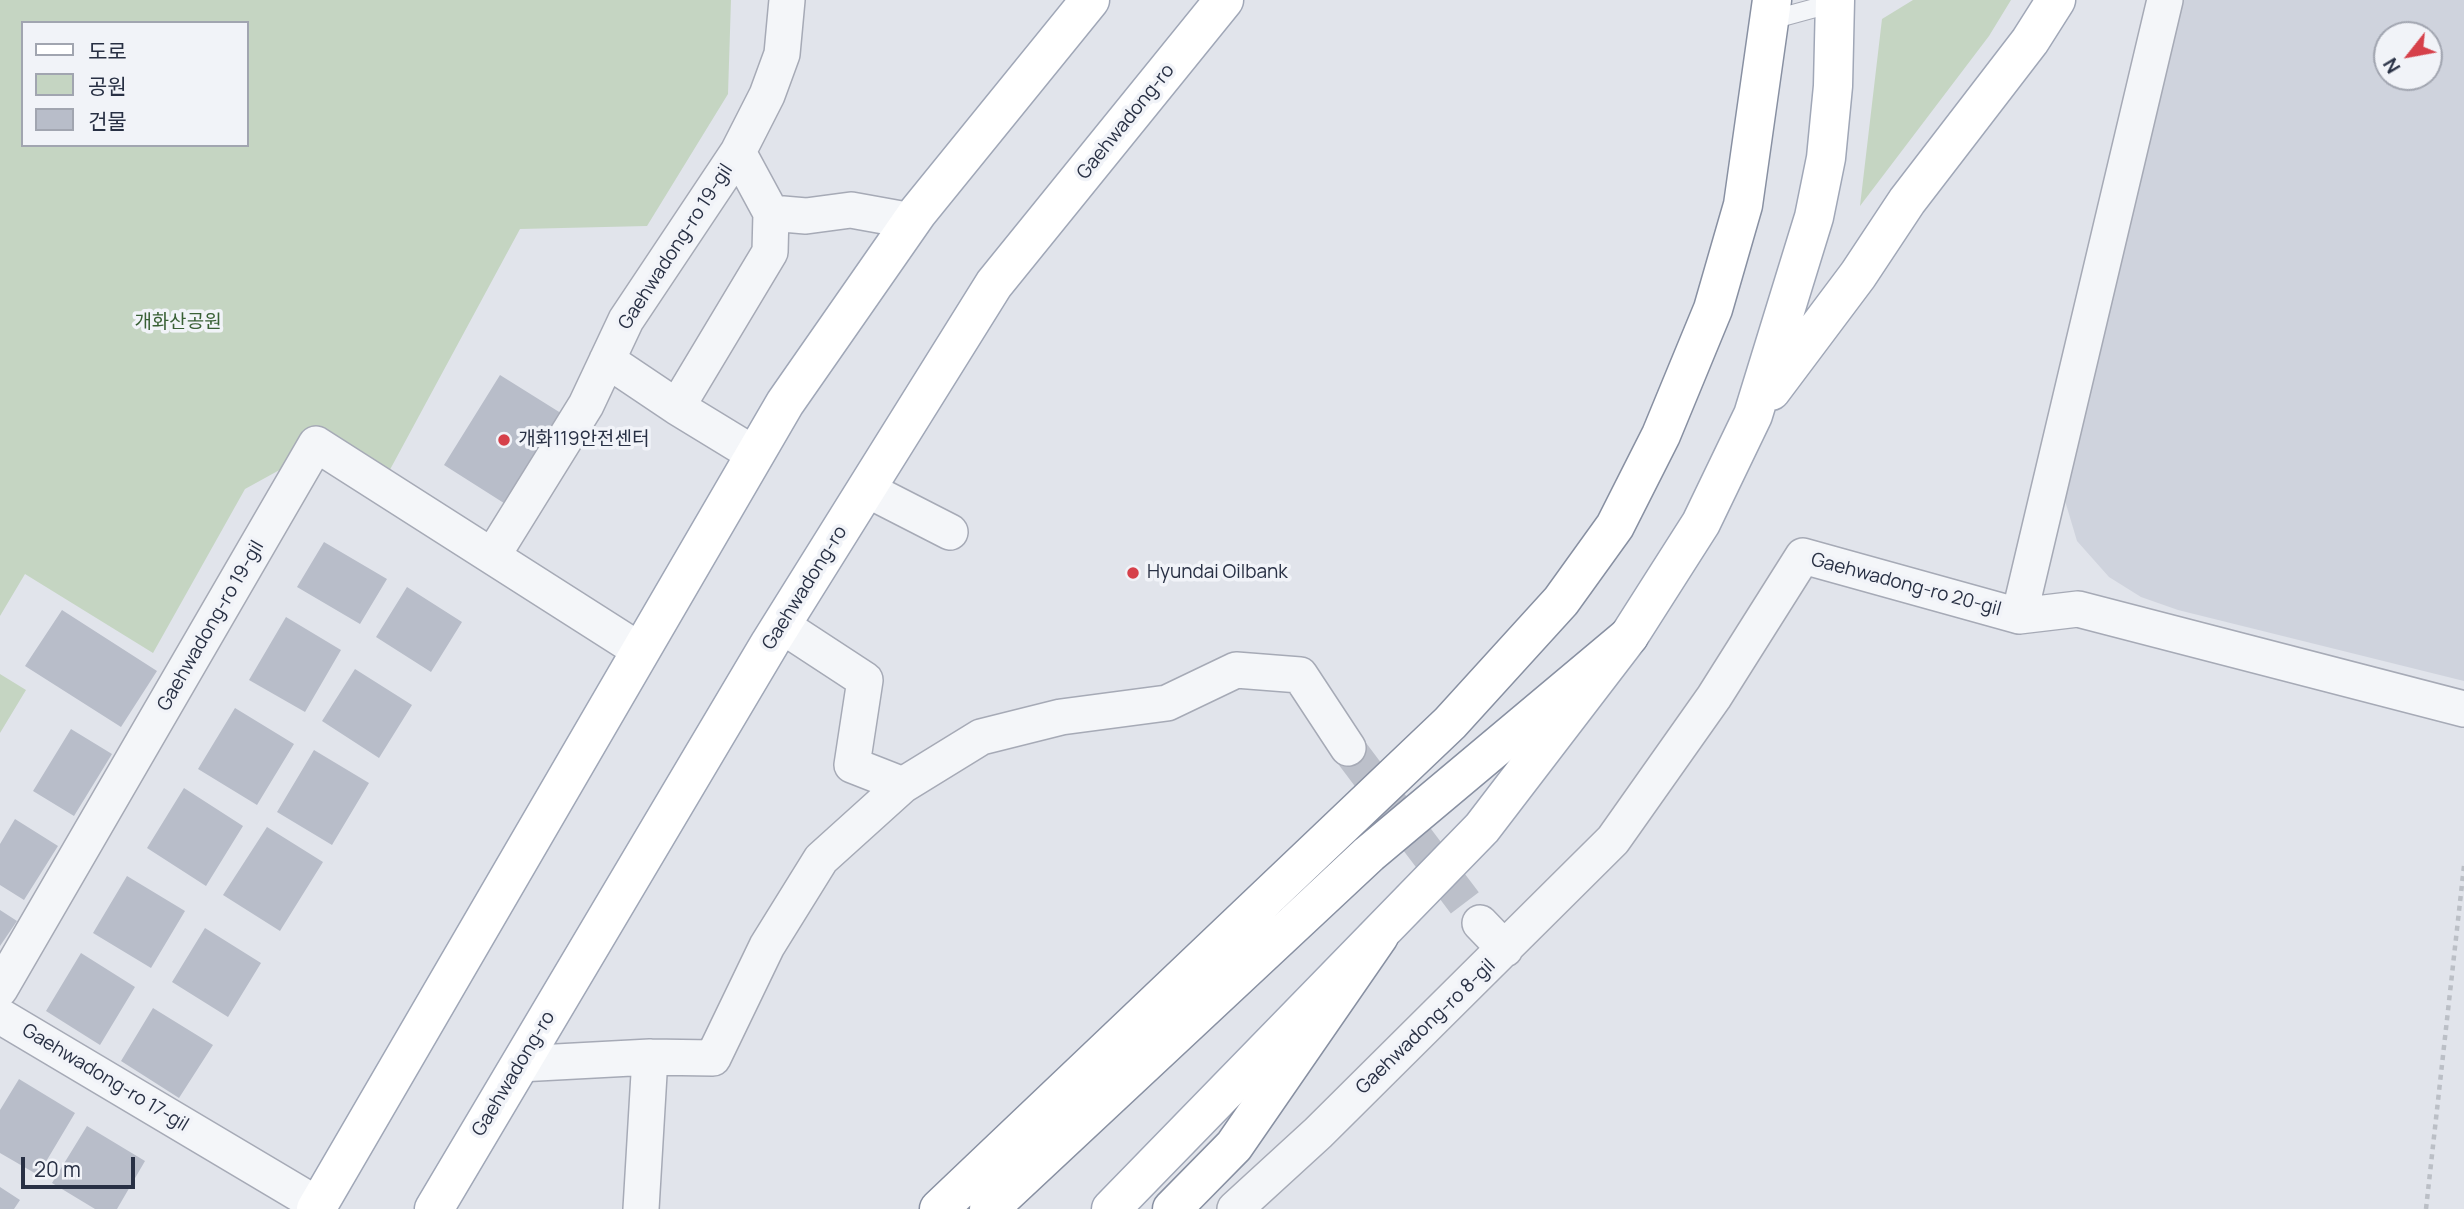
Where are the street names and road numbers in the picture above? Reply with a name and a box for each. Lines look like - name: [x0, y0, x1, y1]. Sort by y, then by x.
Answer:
- street label: Gaehwadong-ro: [1073, 60, 1179, 184]
- street label: Gaehwadong-ro 19-gil: [614, 160, 738, 334]
- street label: Gaehwadong-ro: [758, 522, 852, 654]
- street label: Gaehwadong-ro 19-gil: [153, 537, 269, 715]
- street label: Gaehwadong-ro 20-gil: [1808, 549, 2004, 621]
- street label: Gaehwadong-ro 8-gil: [1352, 955, 1500, 1099]
- street label: Gaehwadong-ro: [468, 1007, 560, 1141]
- street label: Gaehwadong-ro 17-gil: [18, 1019, 192, 1137]

